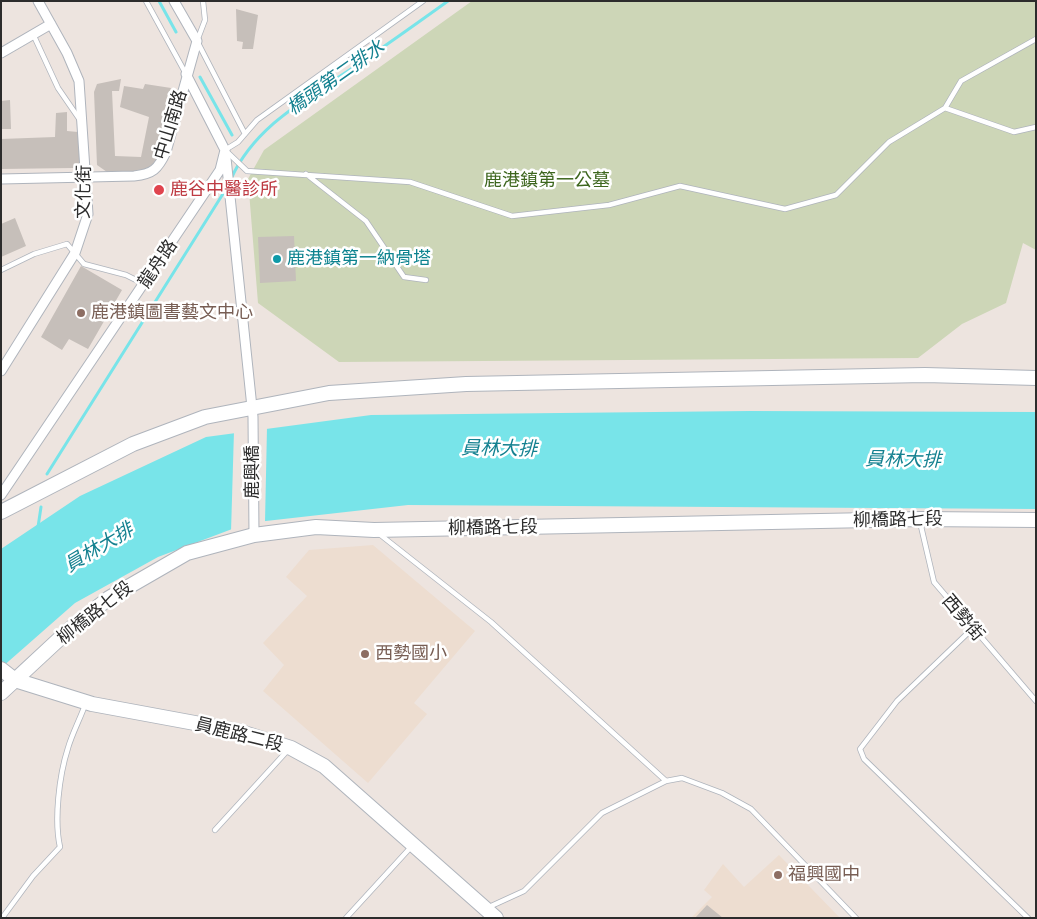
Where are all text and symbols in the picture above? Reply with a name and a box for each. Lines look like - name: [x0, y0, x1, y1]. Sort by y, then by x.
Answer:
- water label: 橋頭第二排水: [283, 36, 389, 120]
- street label: 中山南路: [150, 87, 192, 163]
- street label: 文化街: [73, 165, 95, 219]
- park label: 鹿港鎮第一公墓: [484, 170, 610, 192]
- place label: 鹿谷中醫診所: [170, 179, 278, 201]
- marker: 鹿谷中醫診所: [152, 183, 166, 197]
- street label: 龍舟路: [134, 236, 182, 292]
- place label: 鹿港鎮第一納骨塔: [287, 248, 431, 270]
- marker: 鹿港鎮第一納骨塔: [271, 253, 283, 265]
- place label: 鹿港鎮圖書藝文中心: [91, 302, 253, 324]
- marker: 鹿港鎮圖書藝文中心: [75, 307, 87, 319]
- water label: 員林大排: [461, 437, 537, 461]
- street label: 鹿興橋: [242, 445, 264, 499]
- water label: 員林大排: [865, 448, 941, 472]
- street label: 柳橋路七段: [853, 508, 943, 532]
- street label: 柳橋路七段: [448, 516, 538, 540]
- water label: 員林大排: [61, 519, 137, 577]
- street label: 柳橋路七段: [53, 577, 137, 649]
- street label: 西勢街: [937, 590, 989, 646]
- place label: 西勢國小: [375, 643, 447, 665]
- marker: 西勢國小: [359, 648, 371, 660]
- street label: 員鹿路二段: [193, 714, 285, 756]
- place label: 福興國中: [788, 864, 860, 886]
- marker: 福興國中: [772, 869, 784, 881]

